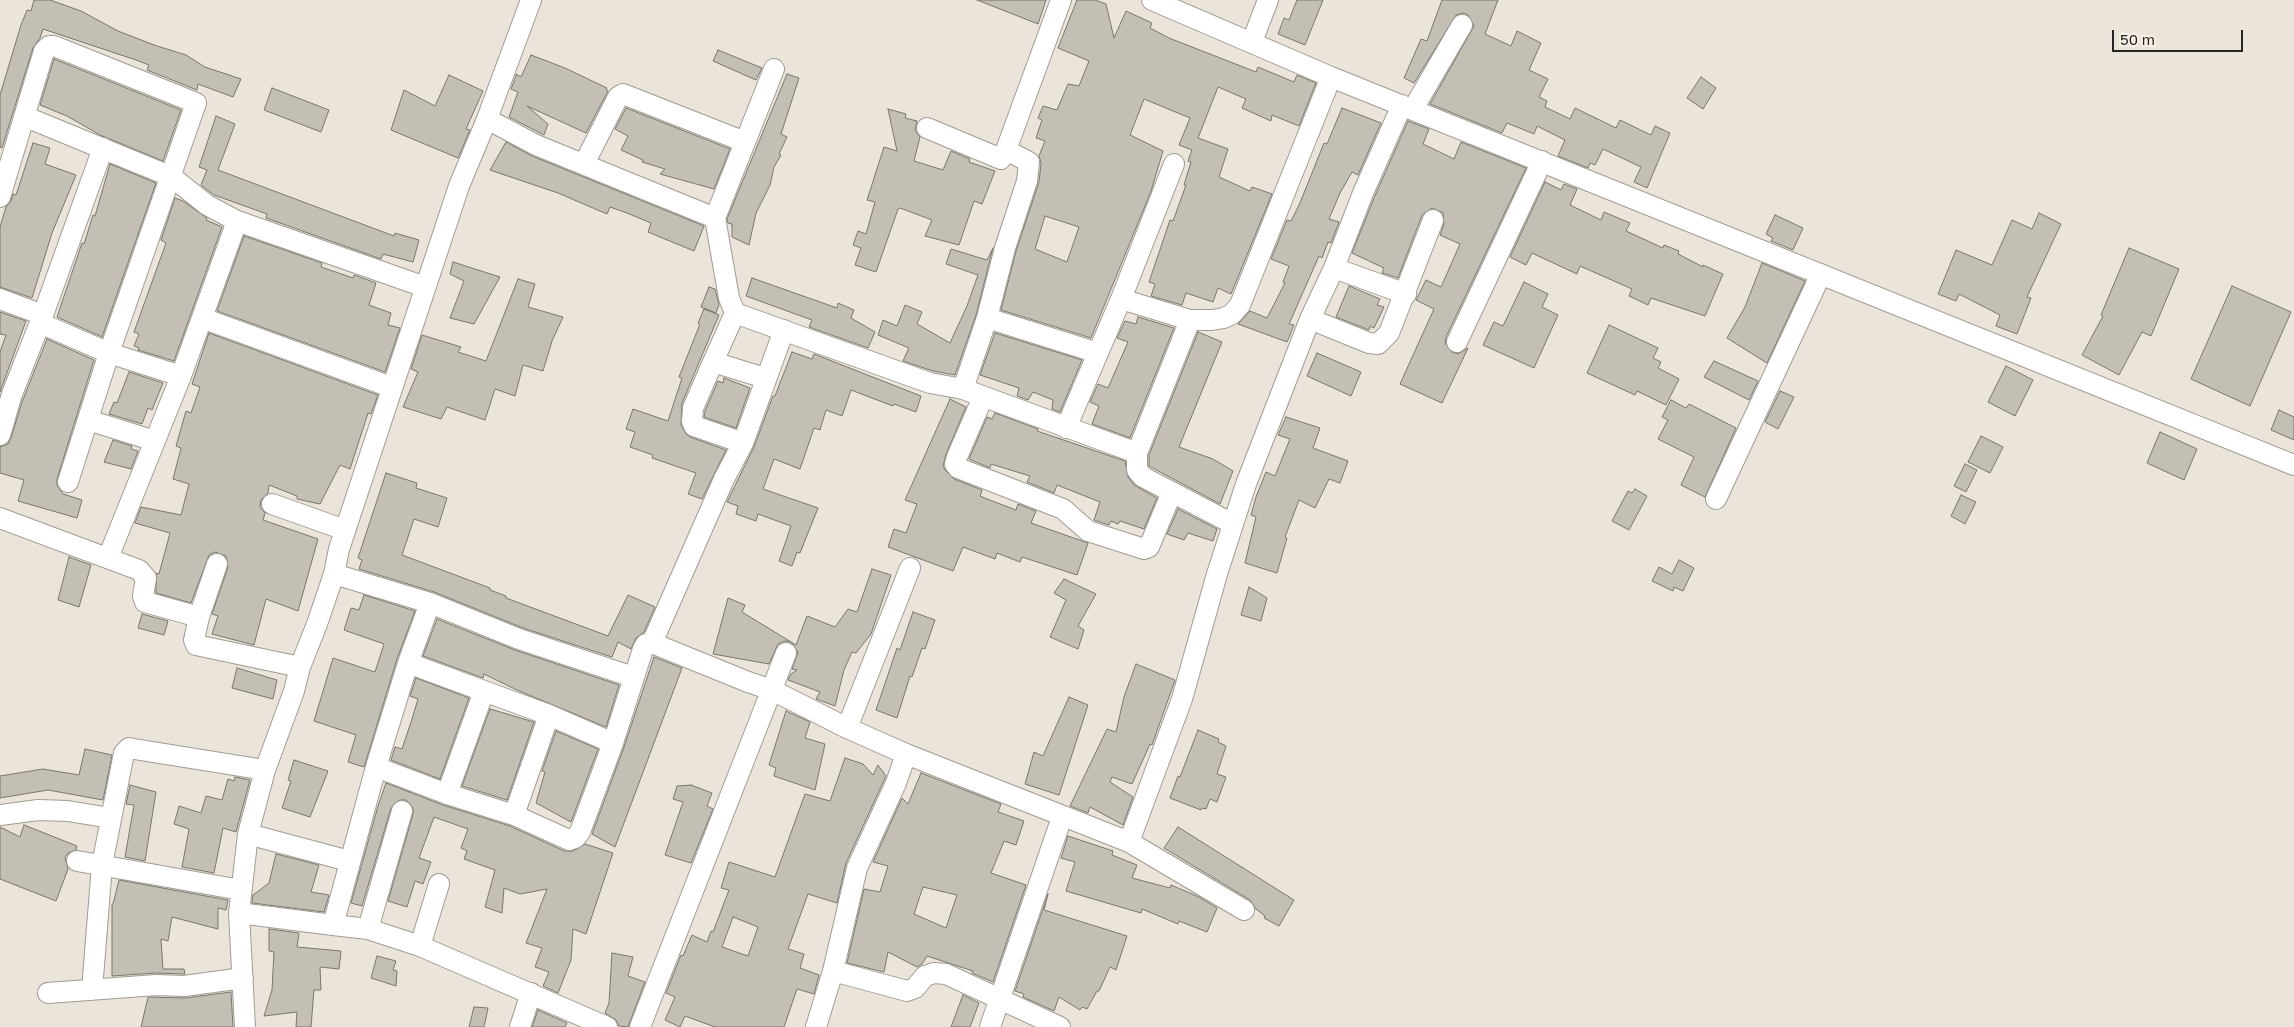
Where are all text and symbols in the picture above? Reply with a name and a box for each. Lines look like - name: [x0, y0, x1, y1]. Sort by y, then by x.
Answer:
- scale bar: [2114, 20, 2245, 52]
- text: 50 m: [2120, 30, 2155, 48]

